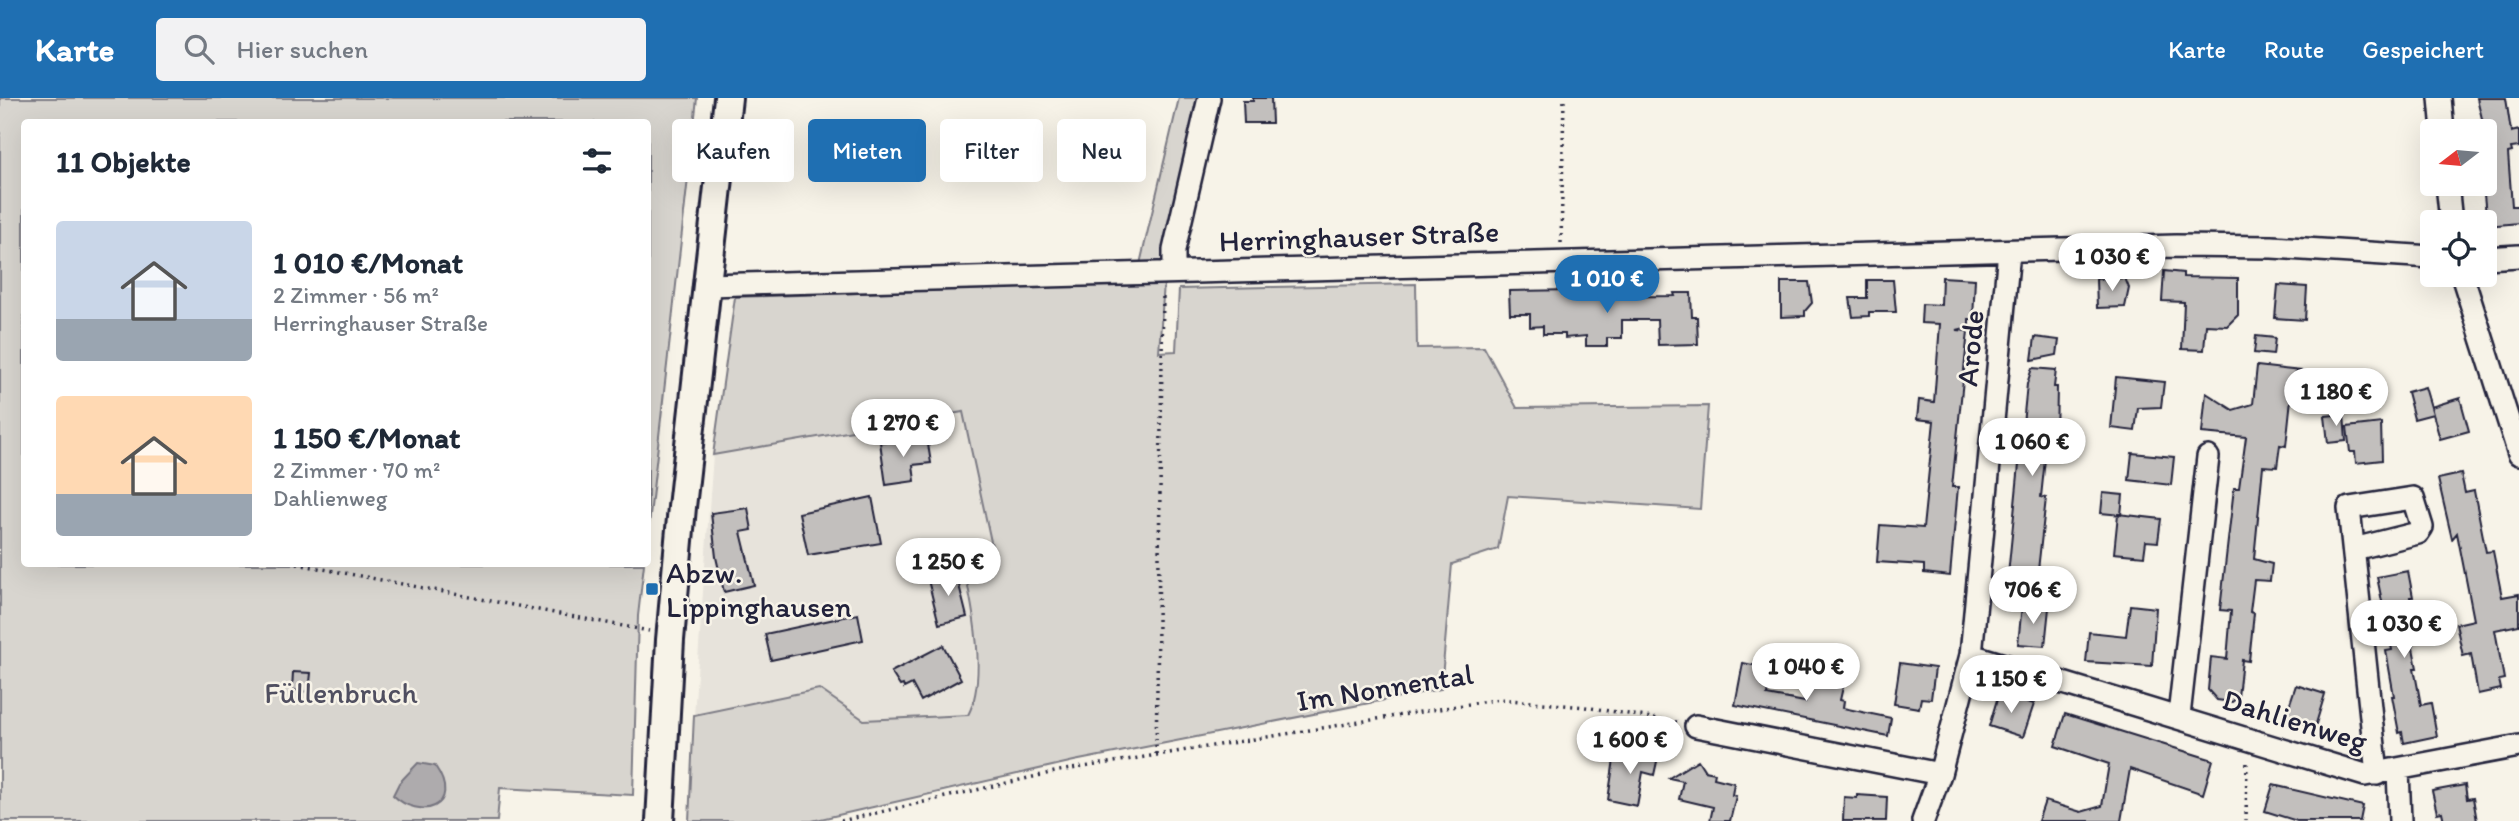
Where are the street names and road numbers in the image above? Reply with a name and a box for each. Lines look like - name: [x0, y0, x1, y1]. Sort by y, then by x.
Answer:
- street label: Herringhauser Straße: [1218, 213, 1500, 259]
- street label: Arode: [1948, 308, 1992, 388]
- street label: Im Nonnental: [1294, 655, 1476, 719]
- street label: Dahlienweg: [2218, 680, 2372, 760]

